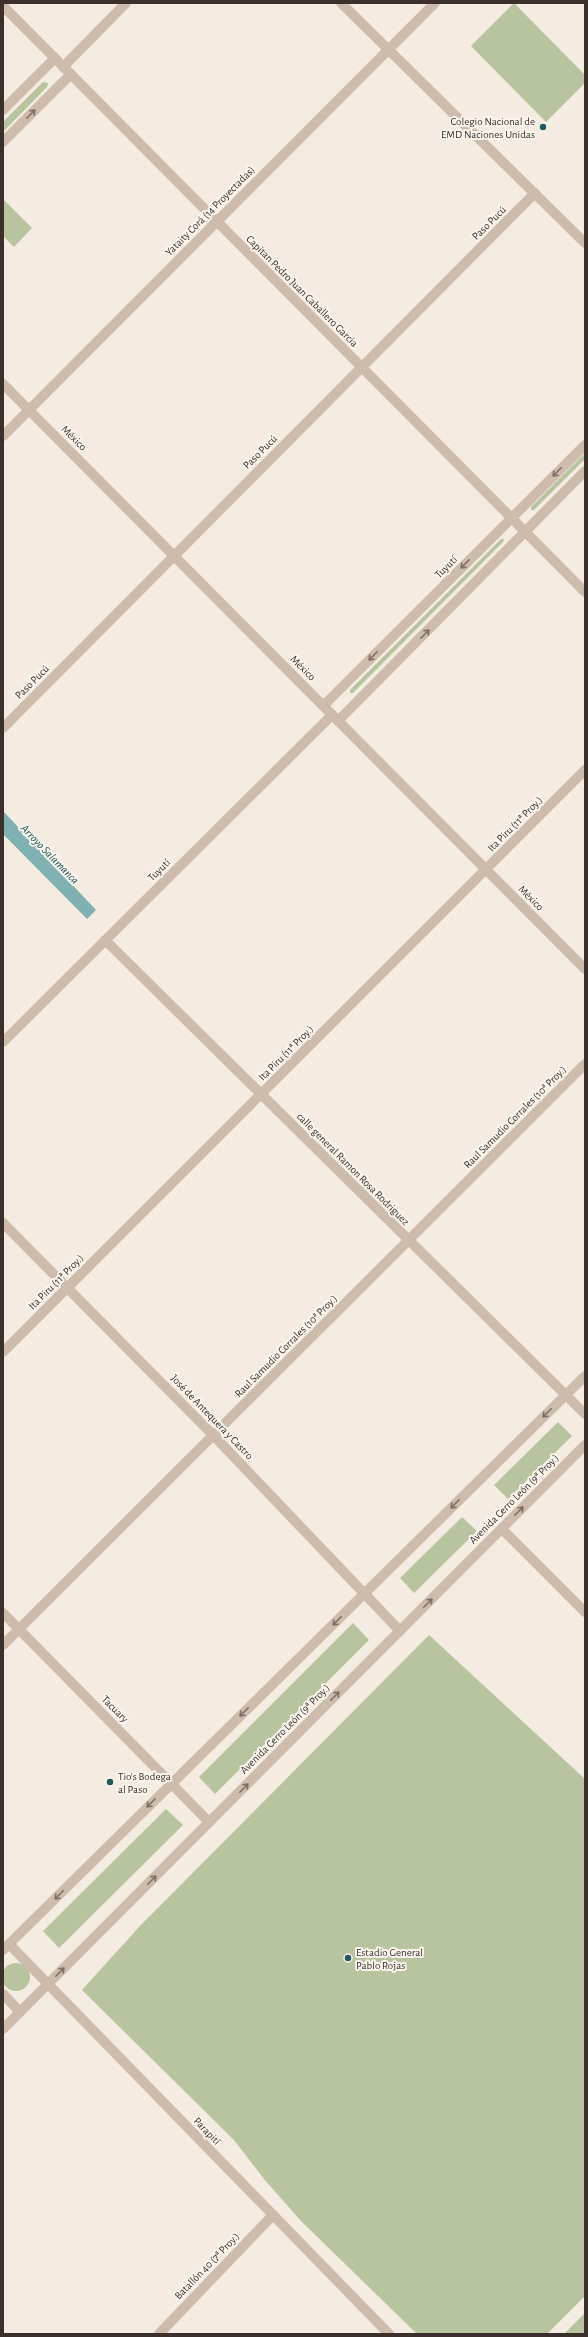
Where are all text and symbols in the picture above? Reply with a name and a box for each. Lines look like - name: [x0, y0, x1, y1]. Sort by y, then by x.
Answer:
- one-way arrow: [26, 109, 36, 119]
- place label: Colegio Nacional de EMD Naciones Unidas: [441, 116, 535, 140]
- marker: Colegio Nacional de EMD Naciones Unidas: [538, 122, 548, 132]
- street label: Yataity Corá (14 Proyectadas): [163, 164, 257, 258]
- street label: Paso Pucú: [470, 204, 508, 242]
- street label: Capitan Pedro Juan Caballero Garcia: [244, 233, 360, 349]
- street label: México: [59, 423, 89, 453]
- street label: Paso Pucú: [241, 433, 279, 471]
- one-way arrow: [552, 467, 562, 477]
- street label: Tuyutí: [433, 553, 460, 580]
- one-way arrow: [460, 559, 470, 569]
- one-way arrow: [420, 629, 429, 639]
- one-way arrow: [368, 651, 378, 661]
- street label: México: [288, 653, 318, 683]
- street label: Paso Pucú: [13, 663, 51, 701]
- street label: Ita Piru (11ª Proy.): [485, 794, 545, 854]
- water label: Arroyo Salamanca: [18, 821, 81, 886]
- street label: Tuyutí: [146, 856, 173, 883]
- street label: México: [516, 883, 546, 913]
- street label: Ita Piru (11ª Proy.): [256, 1023, 316, 1083]
- street label: Raul Samudio Corrales (10ª Proy.): [462, 1064, 568, 1170]
- street label: calle general Ramon Rosa Rodriguez: [295, 1111, 412, 1228]
- street label: Ita Piru (11ª Proy.): [26, 1252, 86, 1312]
- street label: Raul Samudio Corrales (10ª Proy.): [233, 1293, 339, 1399]
- street label: José de Antequera y Castro: [169, 1373, 255, 1461]
- one-way arrow: [542, 1408, 552, 1418]
- street label: Avenida Cerro León (9ª Proy.): [467, 1452, 561, 1546]
- one-way arrow: [450, 1499, 460, 1509]
- one-way arrow: [514, 1506, 524, 1516]
- one-way arrow: [423, 1598, 432, 1608]
- one-way arrow: [332, 1616, 342, 1626]
- street label: Avenida Cerro León (9ª Proy.): [238, 1682, 332, 1776]
- one-way arrow: [330, 1691, 340, 1701]
- street label: Tacuary: [99, 1693, 131, 1725]
- one-way arrow: [239, 1707, 249, 1717]
- place label: Tio's Bodega al Paso: [118, 1771, 171, 1795]
- marker: Tio's Bodega al Paso: [105, 1777, 115, 1787]
- one-way arrow: [239, 1783, 249, 1793]
- one-way arrow: [147, 1798, 156, 1808]
- one-way arrow: [147, 1875, 157, 1885]
- one-way arrow: [54, 1890, 64, 1900]
- place label: Estadio General Pablo Rojas: [356, 1947, 423, 1971]
- marker: Estadio General Pablo Rojas: [343, 1953, 353, 1963]
- one-way arrow: [55, 1967, 65, 1977]
- street label: Parapití: [191, 2115, 223, 2147]
- street label: Batallón 40 (7ª Proy.): [172, 2231, 242, 2301]

